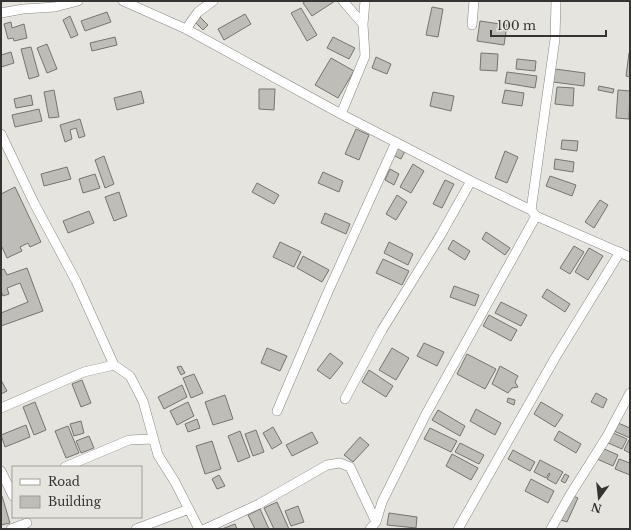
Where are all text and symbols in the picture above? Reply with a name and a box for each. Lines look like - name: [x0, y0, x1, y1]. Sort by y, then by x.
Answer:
- scale bar: [491, 12, 606, 38]
- text: 100 m: [497, 18, 536, 33]
- legend: [12, 466, 142, 518]
- text: Road: [48, 474, 80, 489]
- north arrow: [579, 478, 619, 518]
- text: Building: [48, 494, 102, 509]
- text: N: [589, 499, 603, 516]

